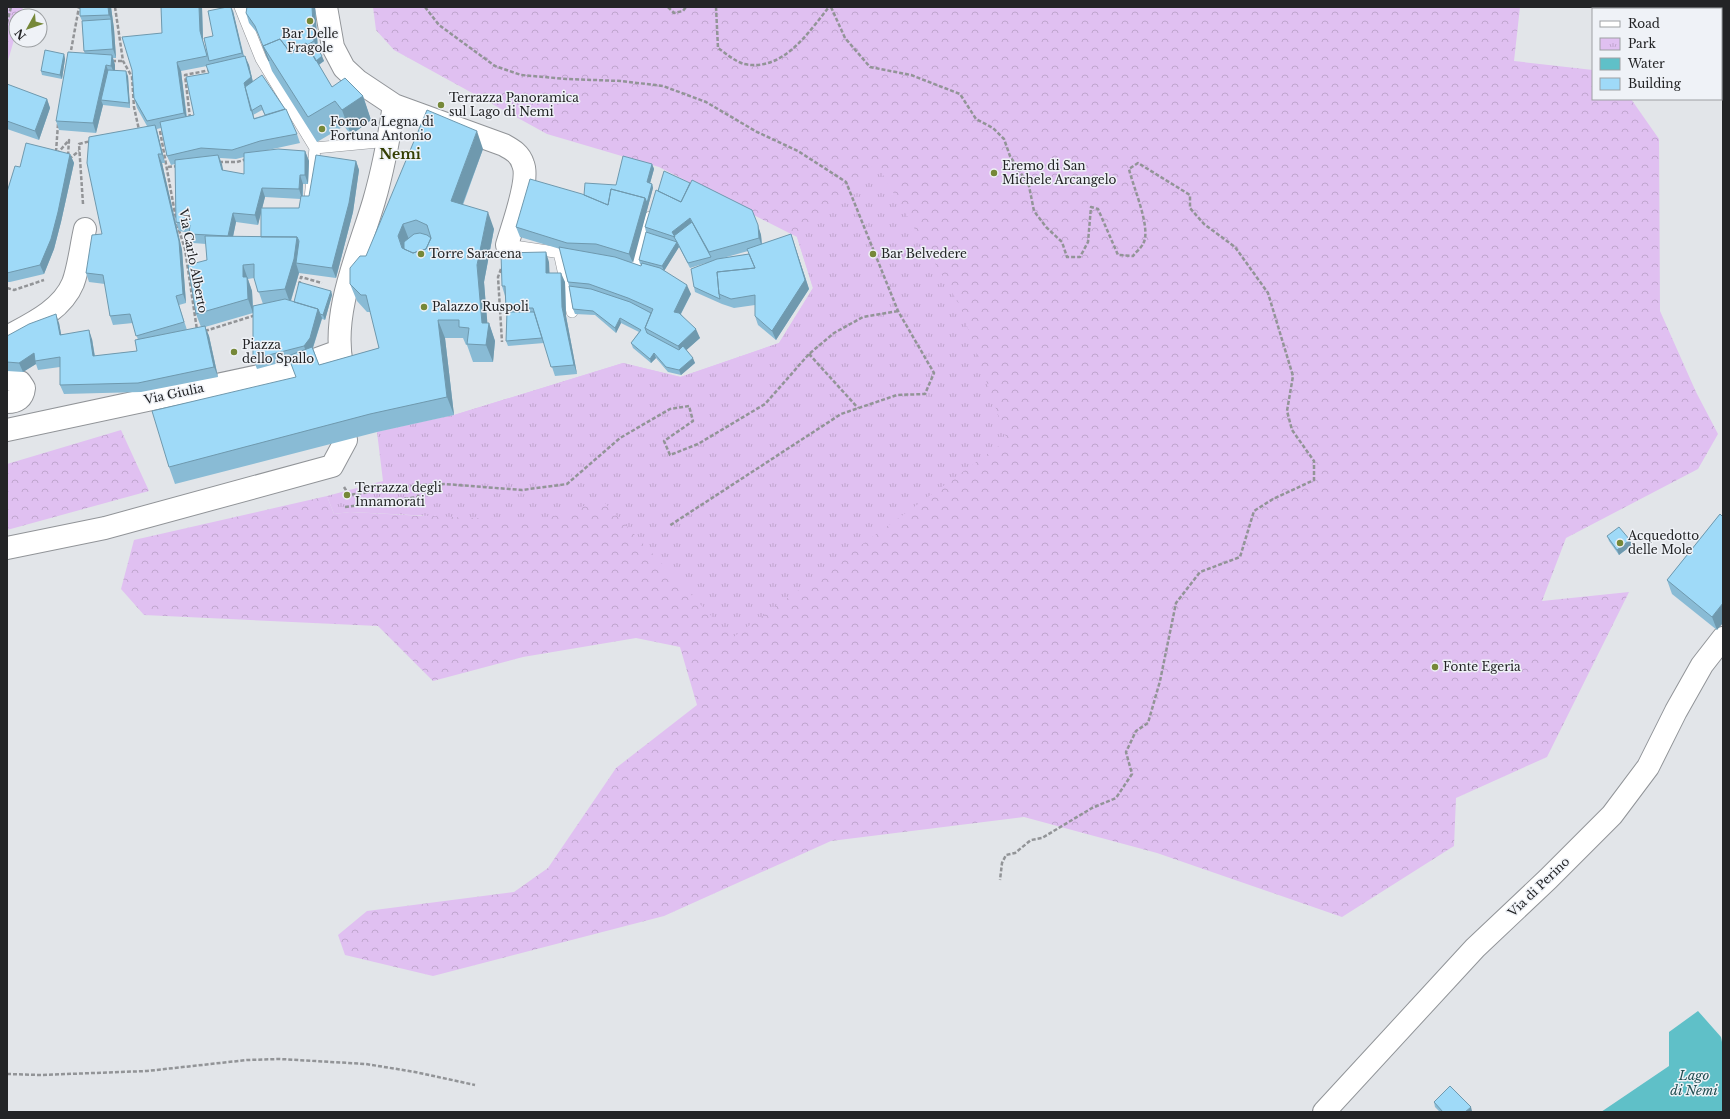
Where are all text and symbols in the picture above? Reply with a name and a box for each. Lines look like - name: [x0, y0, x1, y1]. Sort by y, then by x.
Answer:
- north arrow: [8, 8, 48, 48]
- legend: [1592, 8, 1722, 100]
- marker: Bar Delle Fragole: [305, 16, 315, 26]
- text: Road: [1628, 16, 1660, 31]
- text: N: [11, 25, 29, 43]
- place label: Bar Delle Fragole: [282, 26, 339, 55]
- text: Park: [1628, 36, 1656, 51]
- text: Water: [1627, 56, 1665, 71]
- text: Building: [1628, 76, 1682, 91]
- place label: Terrazza Panoramica sul Lago di Nemi: [449, 90, 579, 119]
- marker: Terrazza Panoramica sul Lago di Nemi: [436, 100, 446, 110]
- place label: Forno a Legna di Fortuna Antonio: [330, 114, 434, 143]
- marker: Forno a Legna di Fortuna Antonio: [317, 124, 327, 134]
- district label: Nemi: [379, 145, 421, 163]
- place label: Eremo di San Michele Arcangelo: [1002, 158, 1117, 187]
- marker: Eremo di San Michele Arcangelo: [989, 168, 999, 178]
- street label: Via Carlo Alberto: [176, 206, 211, 315]
- place label: Torre Saracena: [429, 246, 522, 261]
- place label: Bar Belvedere: [881, 246, 967, 261]
- marker: Torre Saracena: [416, 249, 426, 259]
- marker: Bar Belvedere: [868, 249, 878, 259]
- place label: Palazzo Ruspoli: [432, 299, 529, 314]
- marker: Palazzo Ruspoli: [419, 302, 429, 312]
- place label: Piazza dello Spallo: [242, 337, 314, 366]
- marker: Piazza dello Spallo: [229, 347, 239, 357]
- street label: Via Giulia: [142, 380, 205, 407]
- place label: Terrazza degli Innamorati: [355, 480, 442, 509]
- marker: Terrazza degli Innamorati: [342, 490, 352, 500]
- place label: Acquedotto delle Mole: [1627, 528, 1699, 557]
- marker: Acquedotto delle Mole: [1615, 538, 1625, 548]
- place label: Fonte Egeria: [1443, 659, 1521, 674]
- marker: Fonte Egeria: [1430, 662, 1440, 672]
- street label: Via di Perino: [1504, 853, 1573, 920]
- water label: Lago di Nemi: [1670, 1067, 1718, 1099]

